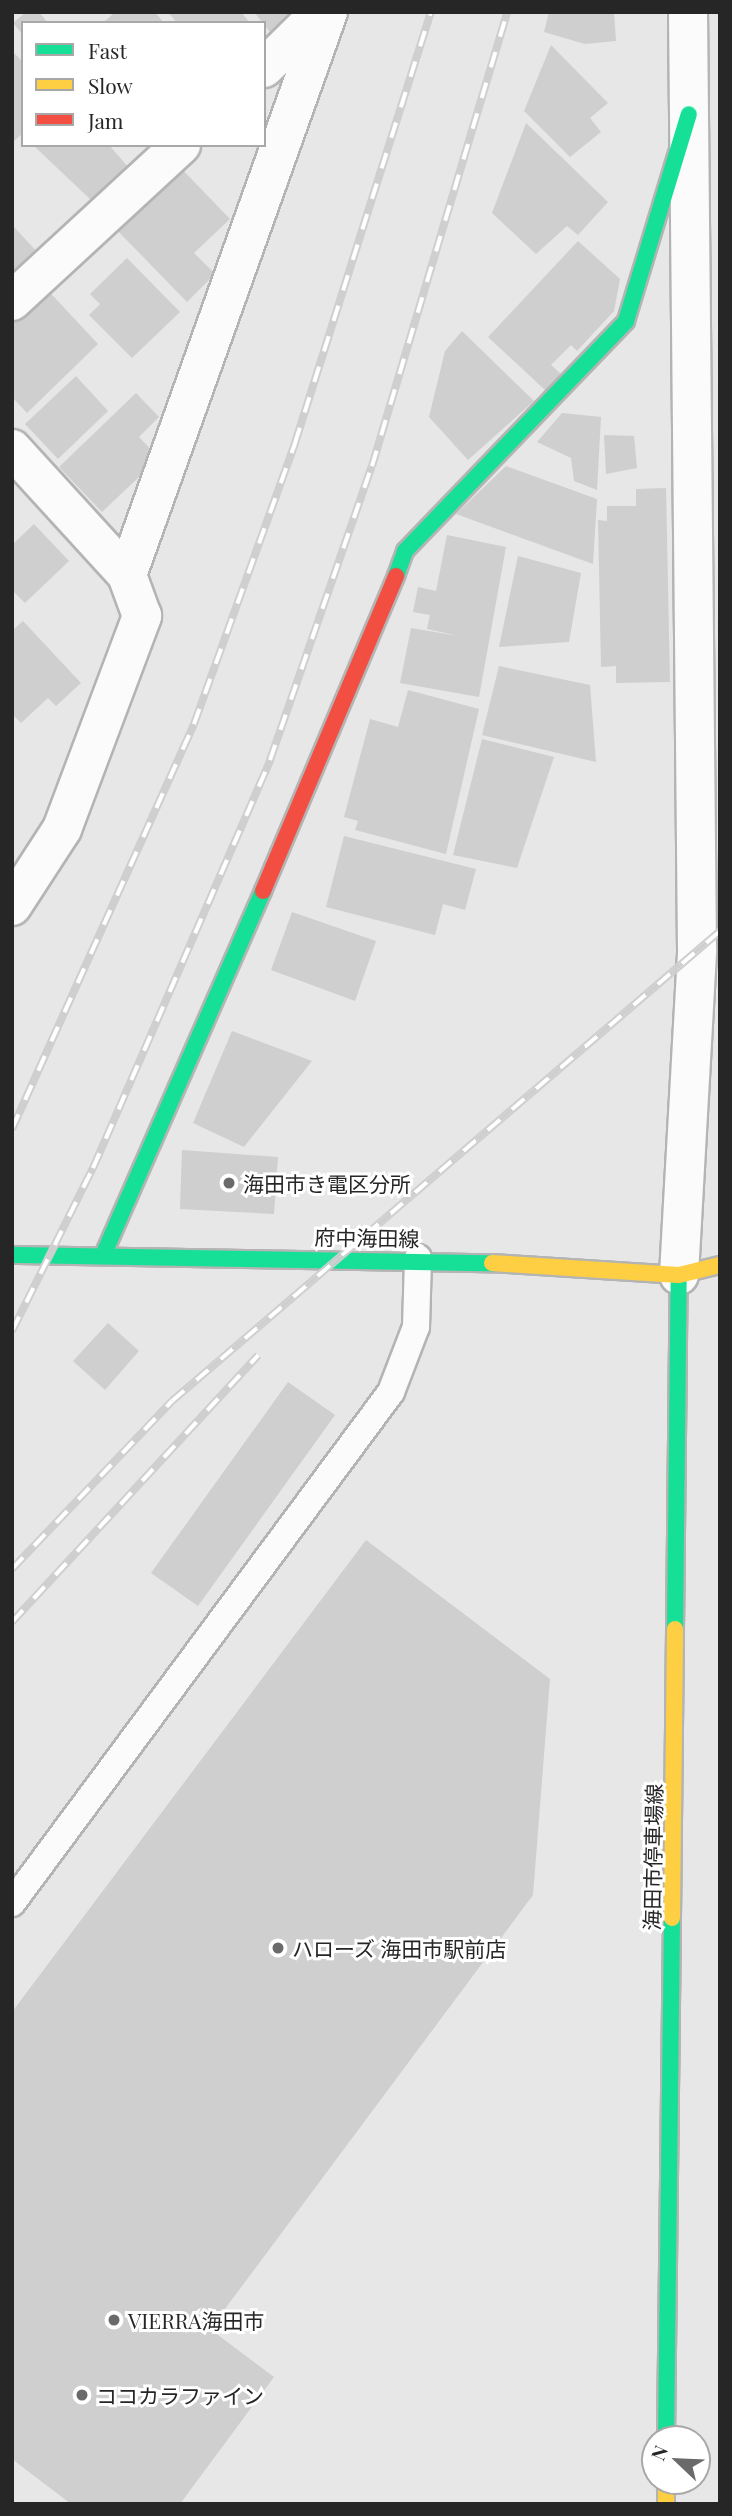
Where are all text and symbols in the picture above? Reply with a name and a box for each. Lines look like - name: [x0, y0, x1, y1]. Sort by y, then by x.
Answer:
- legend: [21, 21, 266, 147]
- text: Fast: [88, 36, 127, 64]
- text: Slow: [88, 71, 133, 99]
- text: Jam: [88, 106, 124, 134]
- place label: 海田市き電区分所: [243, 1170, 411, 1196]
- marker: 海田市き電区分所: [221, 1175, 237, 1191]
- street label: 府中海田線: [314, 1223, 420, 1251]
- street label: 海田市停車場線: [638, 1783, 666, 1931]
- place label: ハローズ 海田市駅前店: [292, 1935, 507, 1961]
- marker: ハローズ 海田市駅前店: [270, 1940, 286, 1956]
- place label: VIERRA海田市: [128, 2307, 265, 2333]
- marker: VIERRA海田市: [106, 2312, 122, 2328]
- place label: ココカラファイン: [96, 2382, 264, 2408]
- marker: ココカラファイン: [74, 2387, 90, 2403]
- north arrow: [641, 2425, 711, 2495]
- text: N: [644, 2441, 673, 2464]

